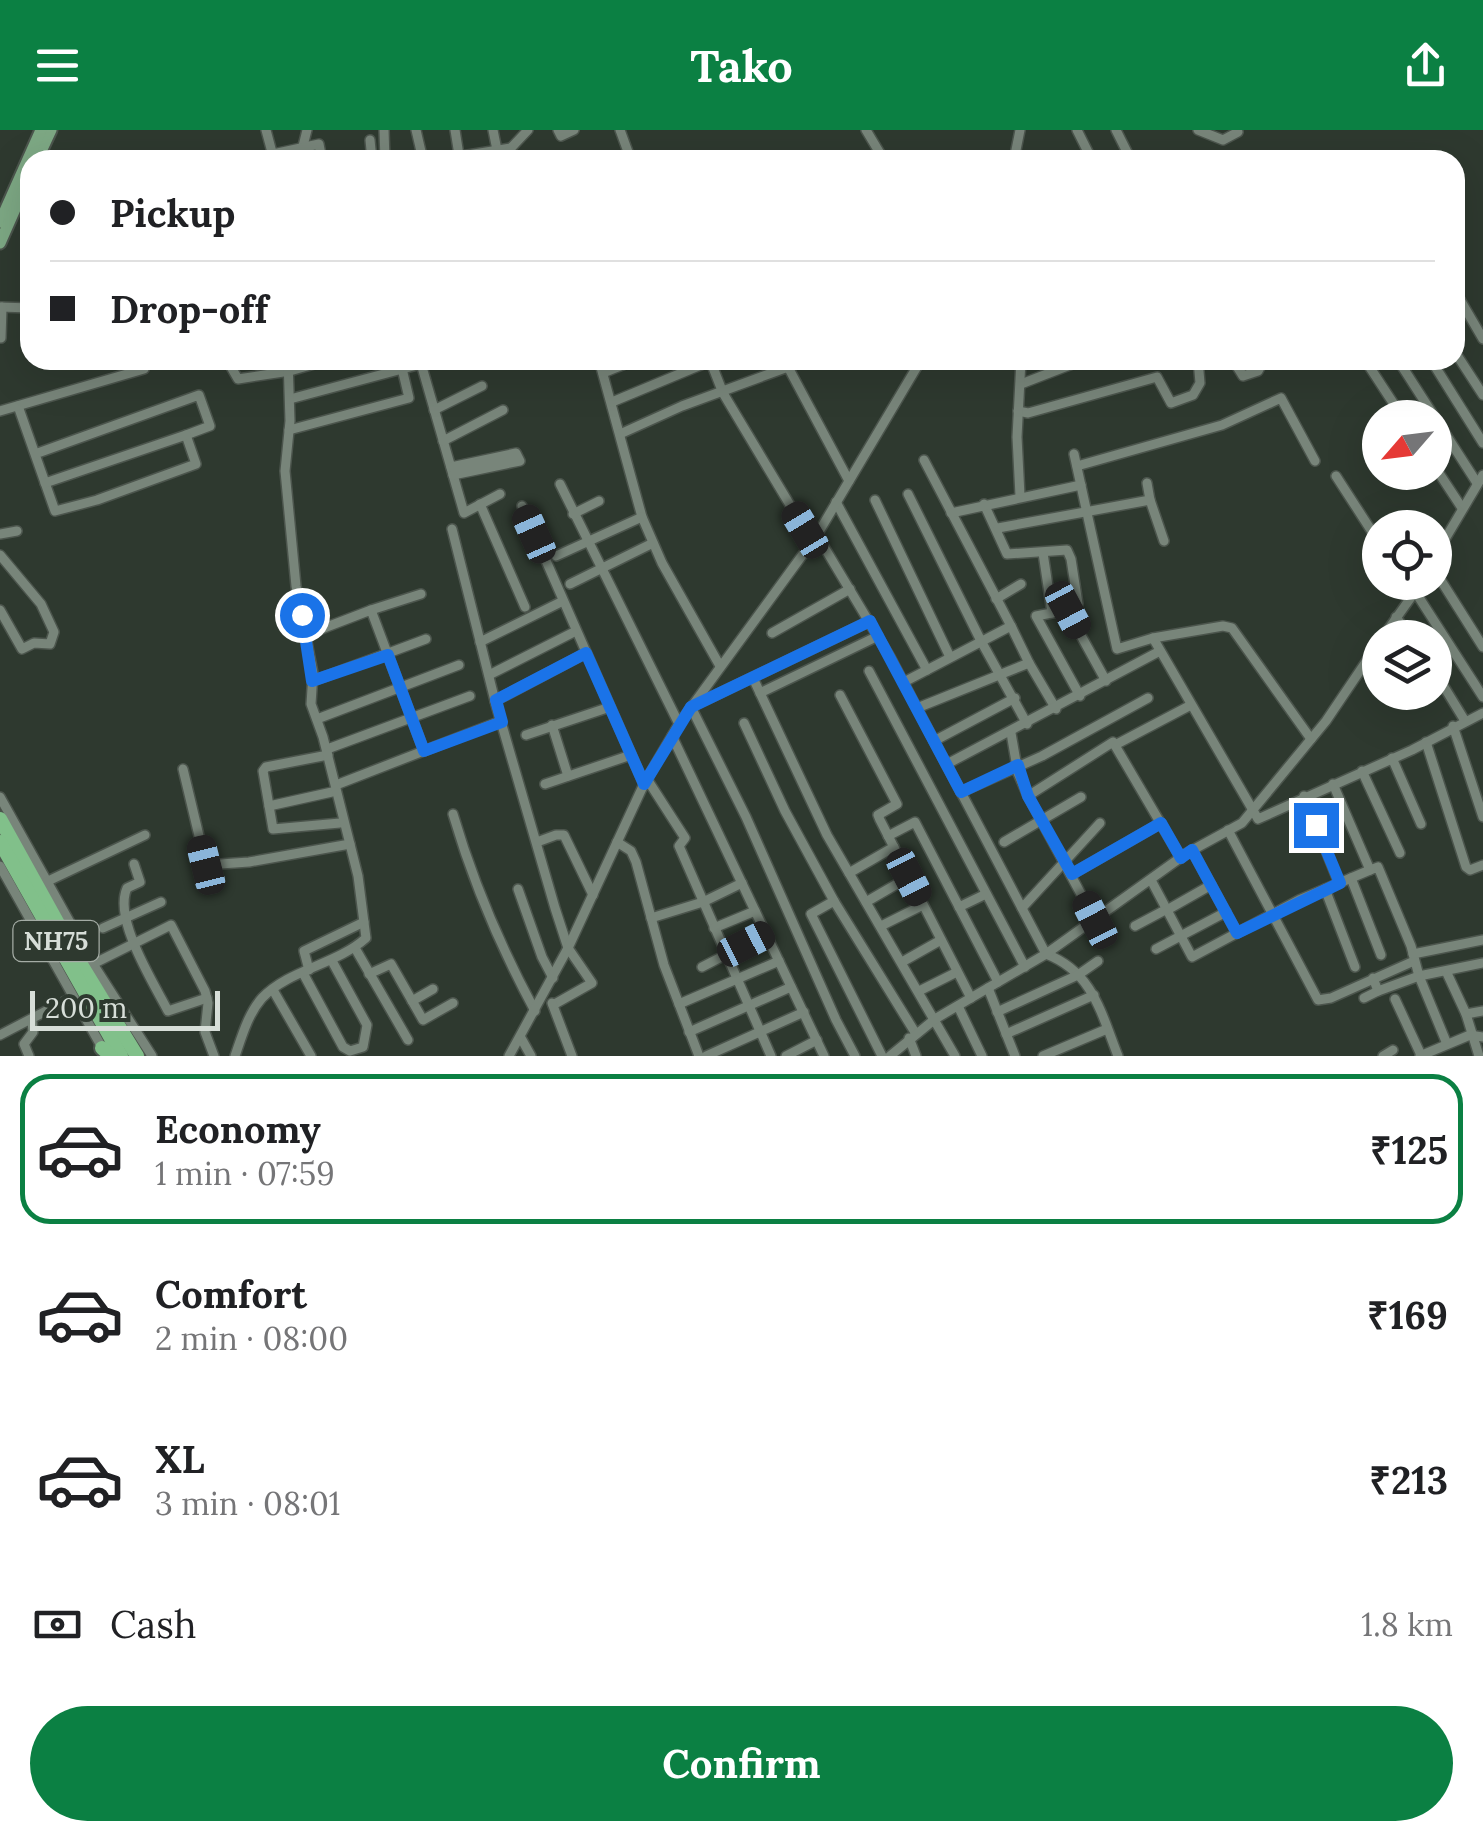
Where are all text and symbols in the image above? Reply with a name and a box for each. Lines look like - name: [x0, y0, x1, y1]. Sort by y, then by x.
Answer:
- text: Tako: [690, 37, 793, 94]
- icon: menu: [30, 38, 85, 93]
- icon: share: [1398, 38, 1453, 93]
- text: Pickup: [110, 189, 235, 237]
- text: Drop-off: [110, 285, 268, 333]
- north arrow: [1362, 400, 1452, 490]
- map controls: [1362, 400, 1452, 710]
- car: [777, 497, 833, 563]
- car: [508, 500, 560, 568]
- button: locate: [1362, 510, 1452, 600]
- car: [1041, 576, 1095, 644]
- route start: [280, 593, 325, 638]
- button: layers: [1362, 620, 1452, 710]
- route end: [1294, 803, 1339, 848]
- car: [184, 832, 228, 898]
- car: [882, 843, 936, 911]
- car: [1068, 886, 1122, 954]
- car: [712, 917, 780, 971]
- road number: NH75: [13, 921, 98, 961]
- scale bar: [30, 986, 220, 1030]
- text: 200 m: [45, 990, 127, 1026]
- icon: car: [35, 1104, 125, 1194]
- text: Economy: [155, 1105, 321, 1153]
- text: ₹125: [1370, 1126, 1448, 1174]
- text: 1 min · 07:59: [155, 1153, 335, 1194]
- icon: car: [35, 1269, 125, 1359]
- text: Comfort: [155, 1270, 307, 1318]
- text: ₹169: [1367, 1291, 1448, 1339]
- text: 2 min · 08:00: [155, 1318, 348, 1359]
- icon: car: [35, 1434, 125, 1524]
- text: XL: [155, 1435, 205, 1483]
- text: ₹213: [1369, 1456, 1448, 1504]
- text: 3 min · 08:01: [155, 1483, 340, 1524]
- icon: cash: [30, 1597, 85, 1652]
- text: Cash: [110, 1600, 197, 1648]
- text: 1.8 km: [1361, 1604, 1453, 1645]
- button: Confirm: [30, 1706, 1453, 1821]

